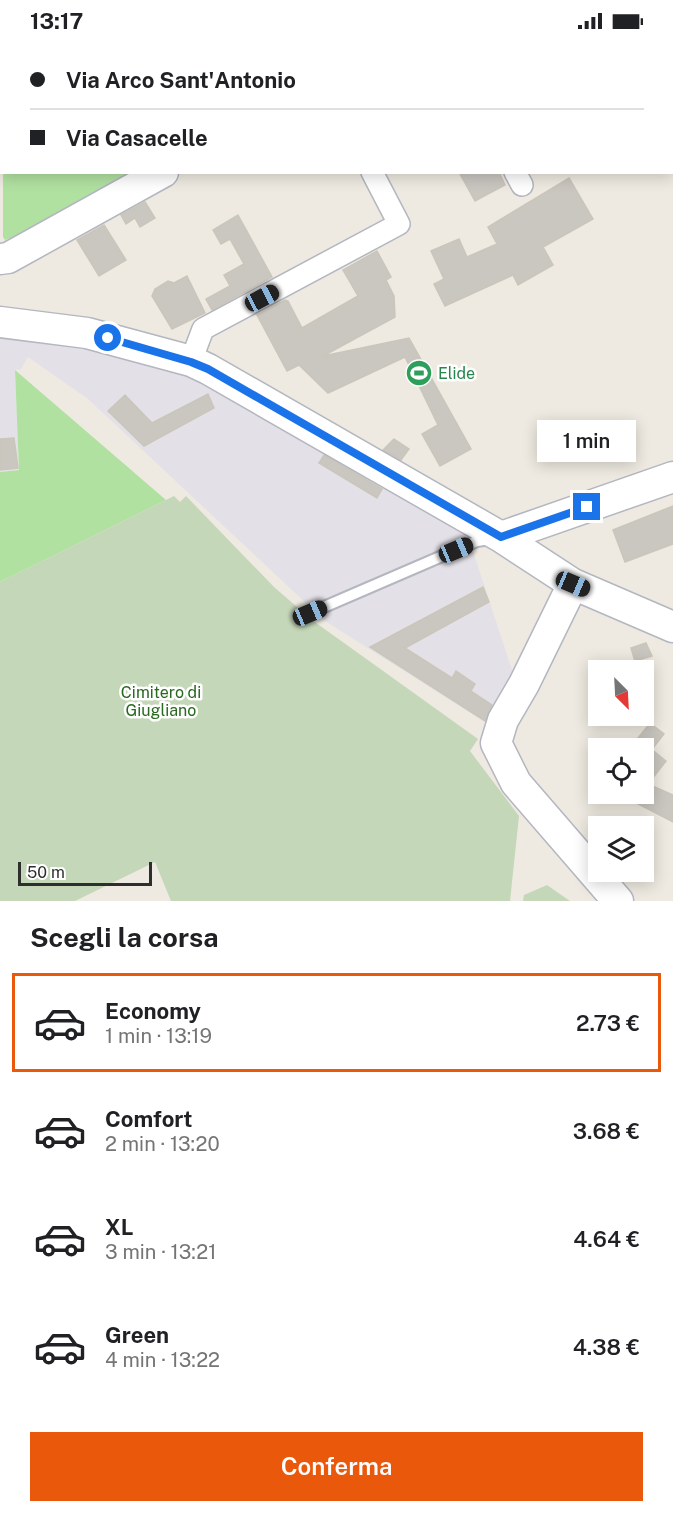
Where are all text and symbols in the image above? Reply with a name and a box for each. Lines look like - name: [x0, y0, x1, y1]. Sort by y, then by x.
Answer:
- text: 13:17: [30, 8, 83, 34]
- text: Via Arco Sant'Antonio: [66, 67, 296, 93]
- text: Via Casacelle: [66, 125, 208, 151]
- car: [242, 282, 282, 314]
- route start: [94, 324, 121, 351]
- sports icon: Elide: [404, 358, 434, 388]
- place label: Elide: [438, 364, 475, 383]
- callout: 1 min: [538, 420, 636, 462]
- text: 1 min: [563, 429, 610, 453]
- route end: [573, 493, 600, 520]
- car: [436, 535, 476, 565]
- car: [553, 569, 593, 599]
- car: [290, 598, 330, 628]
- north arrow: [588, 660, 654, 726]
- map controls: [588, 660, 654, 882]
- park label: Cimitero di Giugliano: [121, 683, 201, 720]
- button: locate: [588, 738, 654, 804]
- button: layers: [588, 816, 654, 882]
- scale bar: [18, 859, 152, 886]
- text: 50 m: [27, 863, 65, 882]
- text: Scegli la corsa: [30, 921, 219, 953]
- icon: car: [33, 996, 87, 1050]
- text: Economy: [105, 998, 201, 1024]
- text: 2.73 €: [576, 1010, 640, 1036]
- text: 1 min · 13:19: [105, 1024, 212, 1048]
- icon: car: [33, 1104, 87, 1158]
- text: Comfort: [105, 1106, 192, 1132]
- text: 3.68 €: [573, 1118, 640, 1144]
- text: 2 min · 13:20: [105, 1132, 220, 1156]
- icon: car: [33, 1212, 87, 1266]
- text: XL: [105, 1214, 133, 1240]
- text: 4.64 €: [573, 1226, 640, 1252]
- text: 3 min · 13:21: [105, 1240, 216, 1264]
- icon: car: [33, 1320, 87, 1374]
- text: Green: [105, 1322, 169, 1348]
- text: 4.38 €: [573, 1334, 640, 1360]
- text: 4 min · 13:22: [105, 1348, 220, 1372]
- button: Conferma: [30, 1432, 643, 1501]

